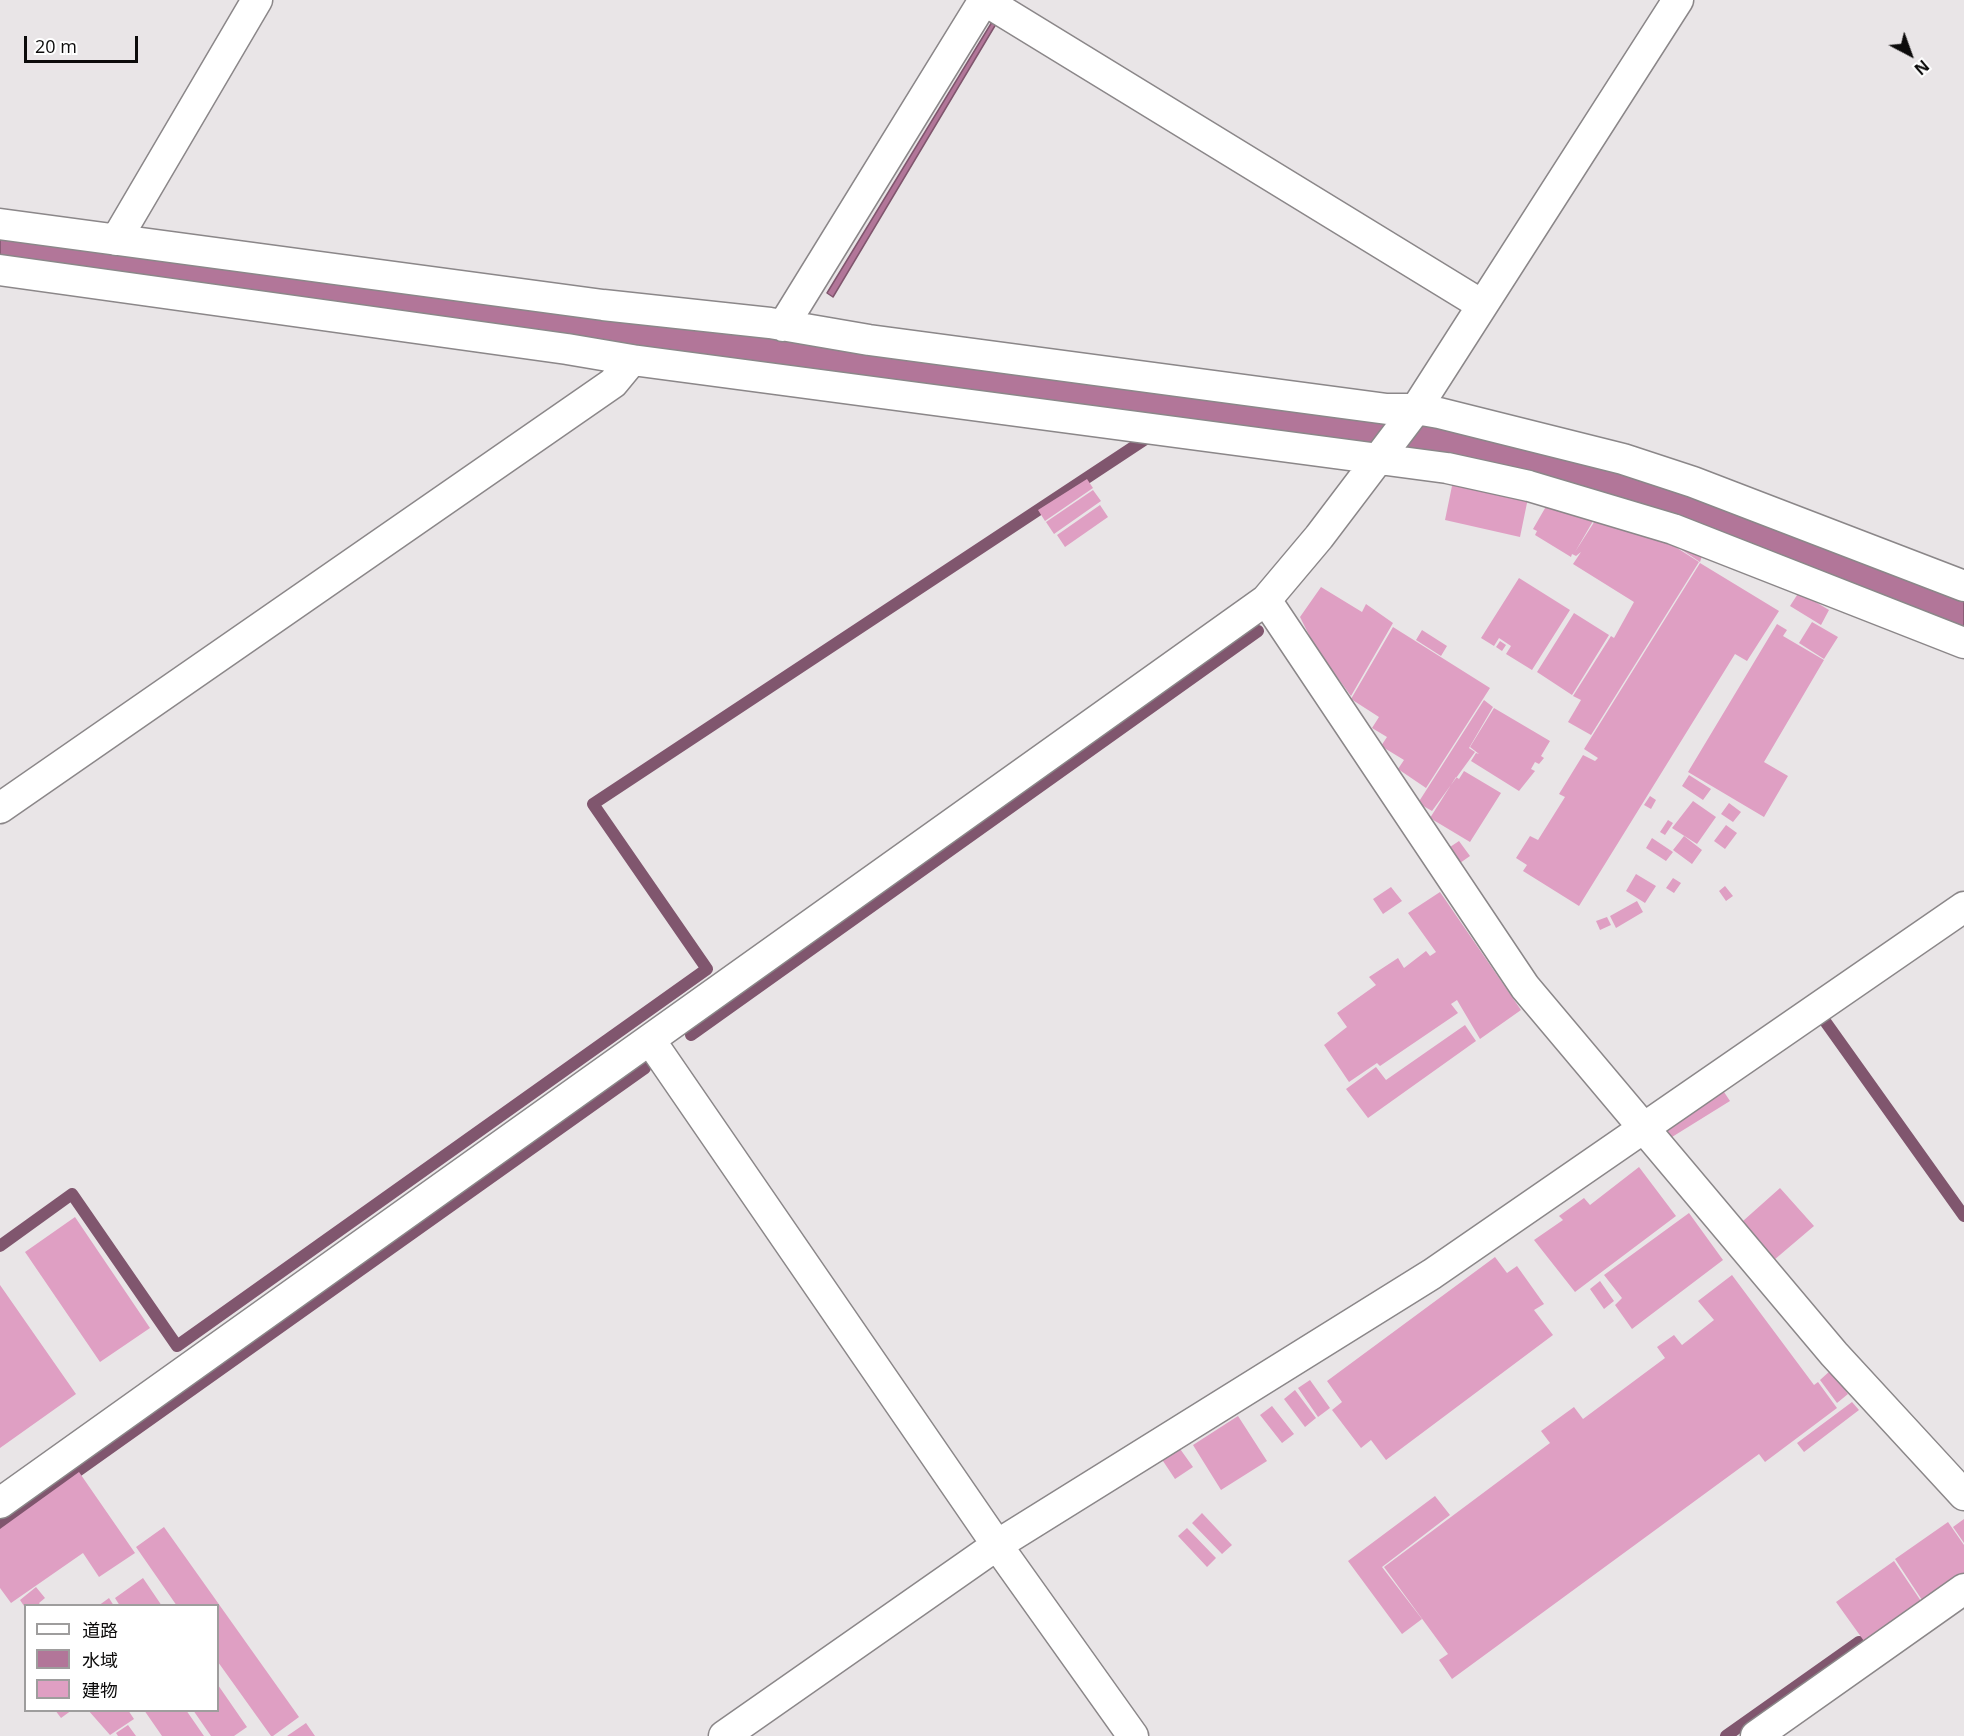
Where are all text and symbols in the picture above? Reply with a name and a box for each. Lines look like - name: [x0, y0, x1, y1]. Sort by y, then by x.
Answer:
- scale bar: [27, 24, 141, 62]
- north arrow: [1880, 24, 1940, 84]
- text: 20 m: [35, 34, 77, 58]
- text: N: [1910, 55, 1934, 80]
- legend: [24, 1604, 219, 1712]
- text: 道路: [82, 1618, 118, 1642]
- text: 水域: [82, 1648, 118, 1672]
- text: 建物: [82, 1678, 118, 1702]

